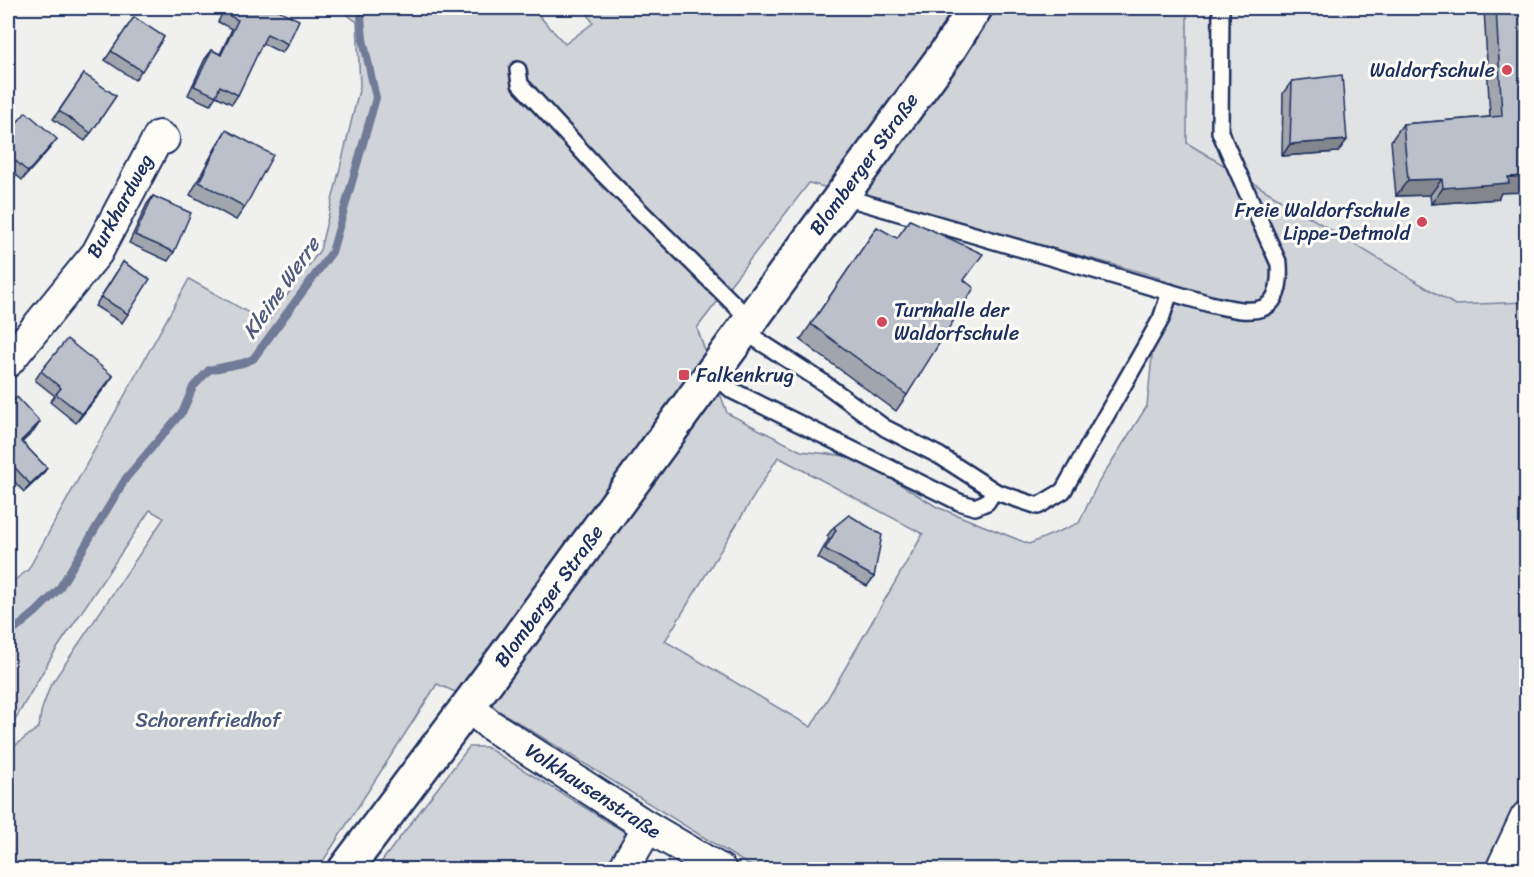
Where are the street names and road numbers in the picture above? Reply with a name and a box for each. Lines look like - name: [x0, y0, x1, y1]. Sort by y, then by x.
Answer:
- street label: Blomberger Straße: [800, 85, 928, 243]
- street label: Burkhardweg: [77, 147, 163, 265]
- street label: Blomberger Straße: [485, 517, 613, 675]
- street label: Volkhausenstraße: [518, 734, 669, 849]

